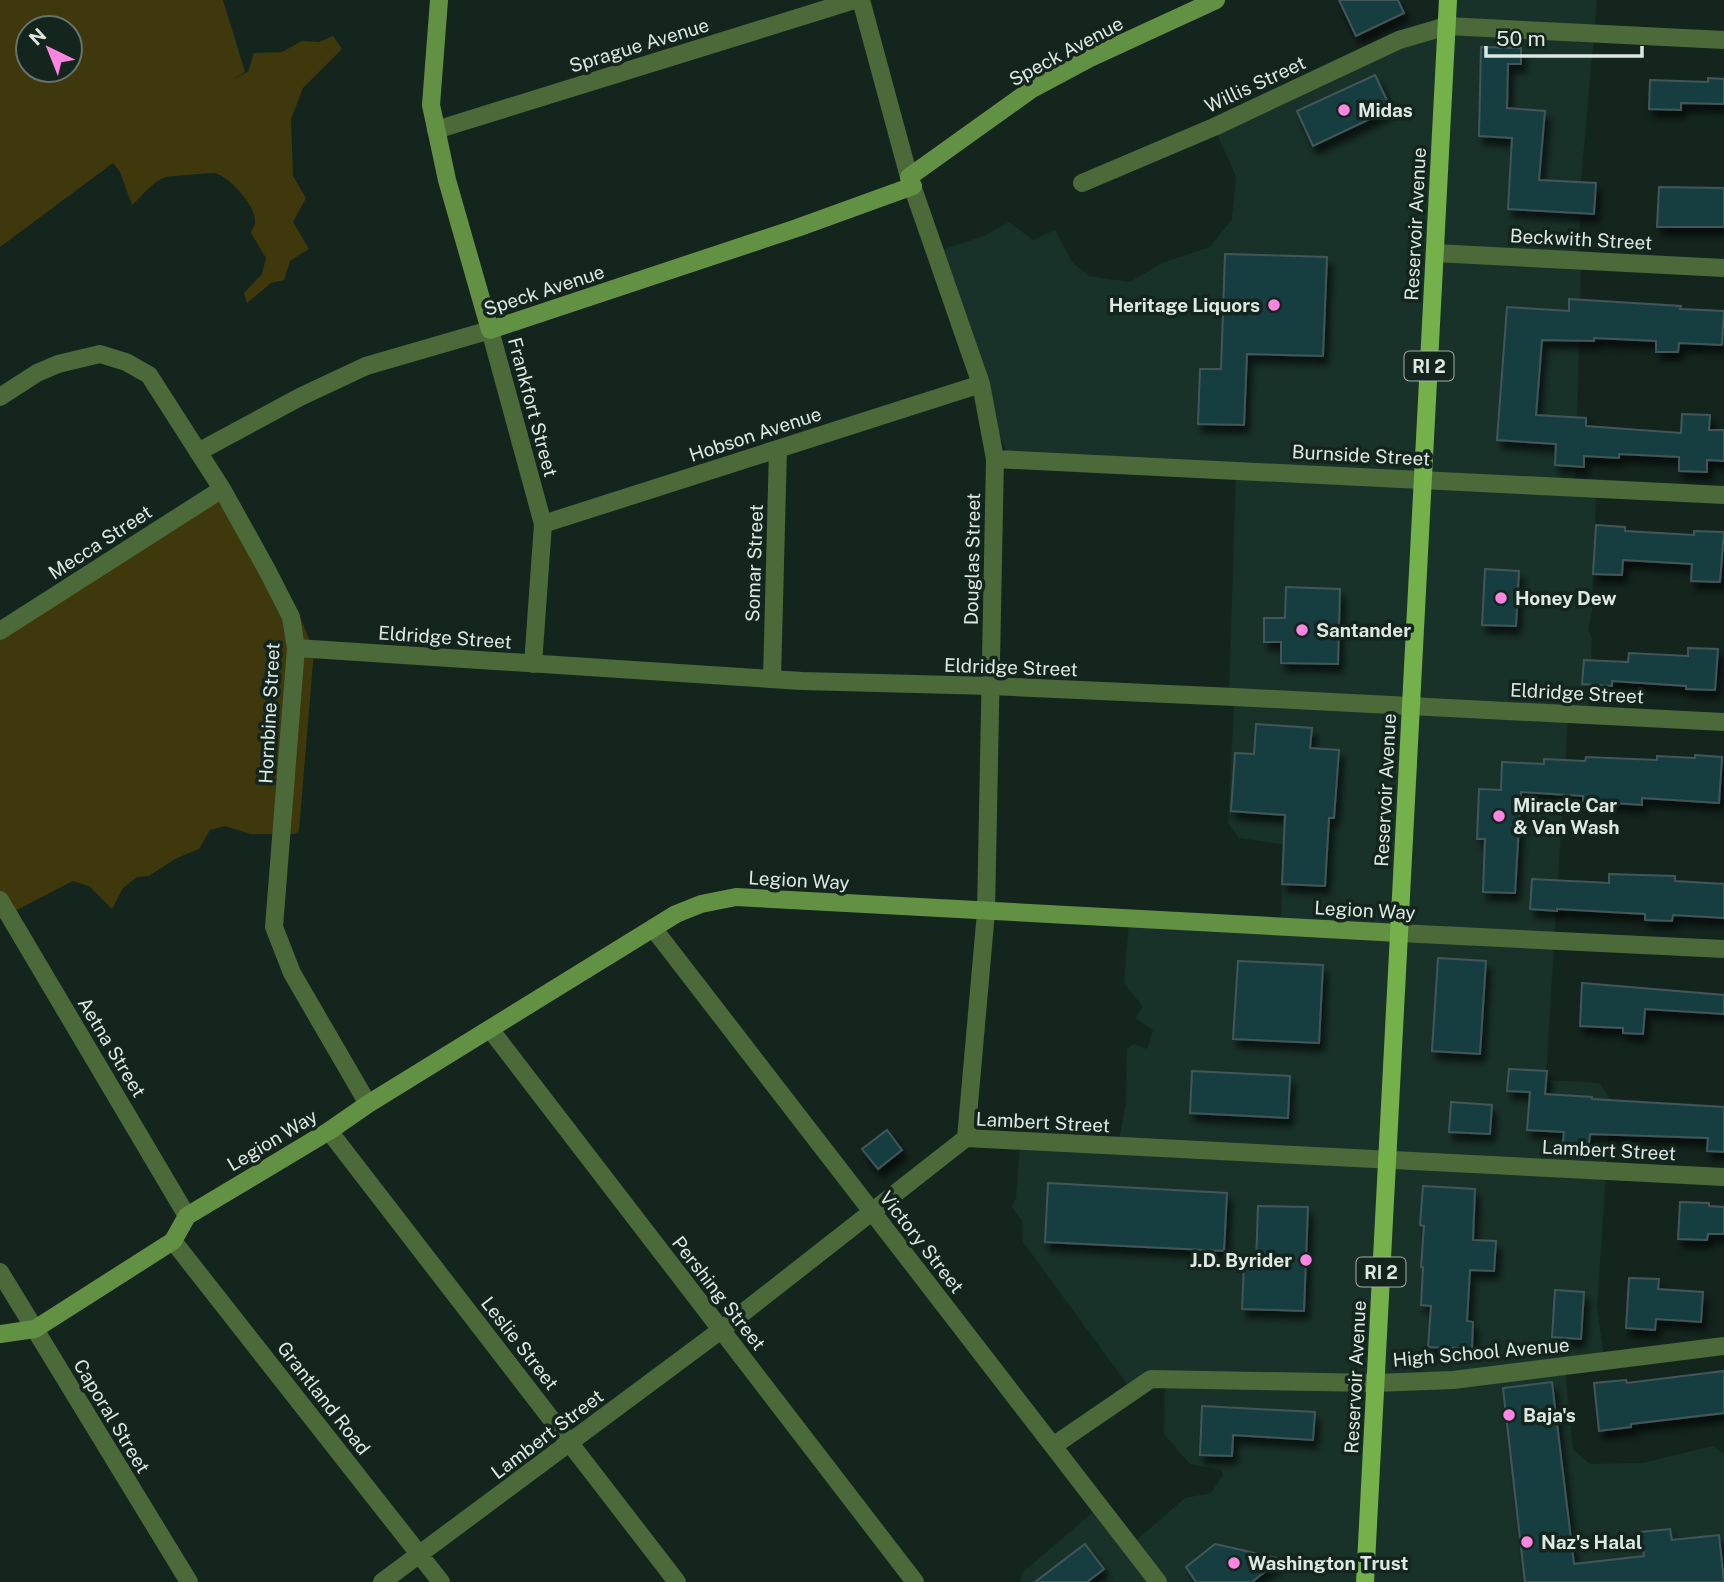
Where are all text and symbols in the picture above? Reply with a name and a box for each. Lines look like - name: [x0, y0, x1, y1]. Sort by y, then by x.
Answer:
- street label: Speck Avenue: [1005, 12, 1127, 90]
- street label: Sprague Avenue: [567, 13, 711, 77]
- north arrow: [14, 14, 84, 84]
- scale bar: [1486, 14, 1642, 58]
- text: N: [24, 23, 50, 50]
- text: 50 m: [1496, 26, 1546, 51]
- street label: Willis Street: [1201, 51, 1309, 117]
- place label: Midas: [1358, 99, 1413, 121]
- marker: Midas: [1336, 102, 1352, 118]
- street label: Reservoir Avenue: [1400, 147, 1430, 301]
- street label: Beckwith Street: [1509, 224, 1653, 254]
- street label: Speck Avenue: [481, 260, 607, 320]
- place label: Heritage Liquors: [1109, 294, 1260, 316]
- marker: Heritage Liquors: [1266, 297, 1282, 313]
- street label: Frankfort Street: [504, 335, 562, 479]
- road number: RI 2: [1404, 352, 1454, 380]
- street label: Hobson Avenue: [686, 402, 824, 466]
- street label: Burnside Street: [1291, 440, 1431, 470]
- street label: Douglas Street: [960, 493, 984, 625]
- street label: Mecca Street: [44, 500, 156, 584]
- street label: Somar Street: [741, 504, 767, 622]
- place label: Honey Dew: [1515, 587, 1616, 609]
- marker: Honey Dew: [1493, 590, 1509, 606]
- place label: Santander: [1316, 619, 1411, 641]
- street label: Eldridge Street: [377, 621, 513, 653]
- marker: Santander: [1294, 622, 1310, 638]
- street label: Hornbine Street: [254, 642, 284, 784]
- street label: Eldridge Street: [944, 654, 1078, 680]
- street label: Eldridge Street: [1510, 679, 1644, 707]
- street label: Reservoir Avenue: [1370, 713, 1400, 867]
- place label: Miracle Car & Van Wash: [1513, 794, 1620, 838]
- marker: Miracle Car & Van Wash: [1491, 808, 1507, 824]
- street label: Legion Way: [748, 866, 850, 894]
- street label: Legion Way: [1314, 896, 1416, 924]
- street label: Aetna Street: [74, 993, 150, 1101]
- street label: Legion Way: [223, 1104, 321, 1176]
- street label: Lambert Street: [975, 1107, 1111, 1137]
- street label: Lambert Street: [1541, 1135, 1677, 1165]
- street label: Victory Street: [875, 1187, 969, 1297]
- street label: Pershing Street: [668, 1232, 770, 1354]
- place label: J.D. Byrider: [1190, 1249, 1292, 1271]
- marker: J.D. Byrider: [1298, 1252, 1314, 1268]
- road number: RI 2: [1356, 1258, 1406, 1287]
- street label: Leslie Street: [477, 1292, 563, 1394]
- street label: Reservoir Avenue: [1340, 1300, 1370, 1454]
- street label: High School Avenue: [1392, 1333, 1570, 1371]
- street label: Grantland Road: [273, 1337, 375, 1459]
- street label: Caporal Street: [69, 1355, 155, 1477]
- street label: Lambert Street: [487, 1385, 607, 1483]
- place label: Baja's: [1523, 1404, 1576, 1426]
- marker: Baja's: [1501, 1407, 1517, 1423]
- place label: Naz's Halal: [1541, 1531, 1642, 1553]
- marker: Naz's Halal: [1519, 1534, 1535, 1550]
- place label: Washington Trust: [1248, 1552, 1409, 1574]
- marker: Washington Trust: [1226, 1555, 1242, 1571]

